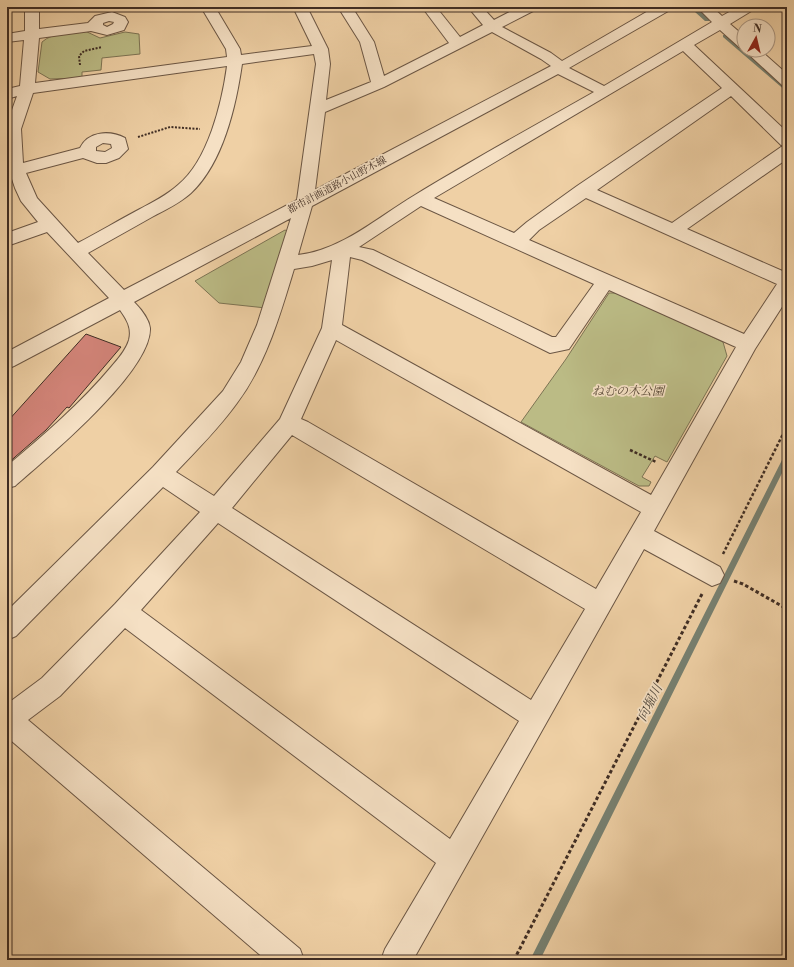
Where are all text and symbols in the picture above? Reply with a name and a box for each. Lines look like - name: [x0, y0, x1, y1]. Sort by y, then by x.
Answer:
- north arrow: [736, 18, 776, 58]
- text: N: [752, 22, 763, 37]
- street label: 都市計画道路小山野木線: [286, 154, 388, 216]
- park label: ねむの木公園: [592, 384, 666, 399]
- water label: 向堀川: [634, 680, 667, 724]

